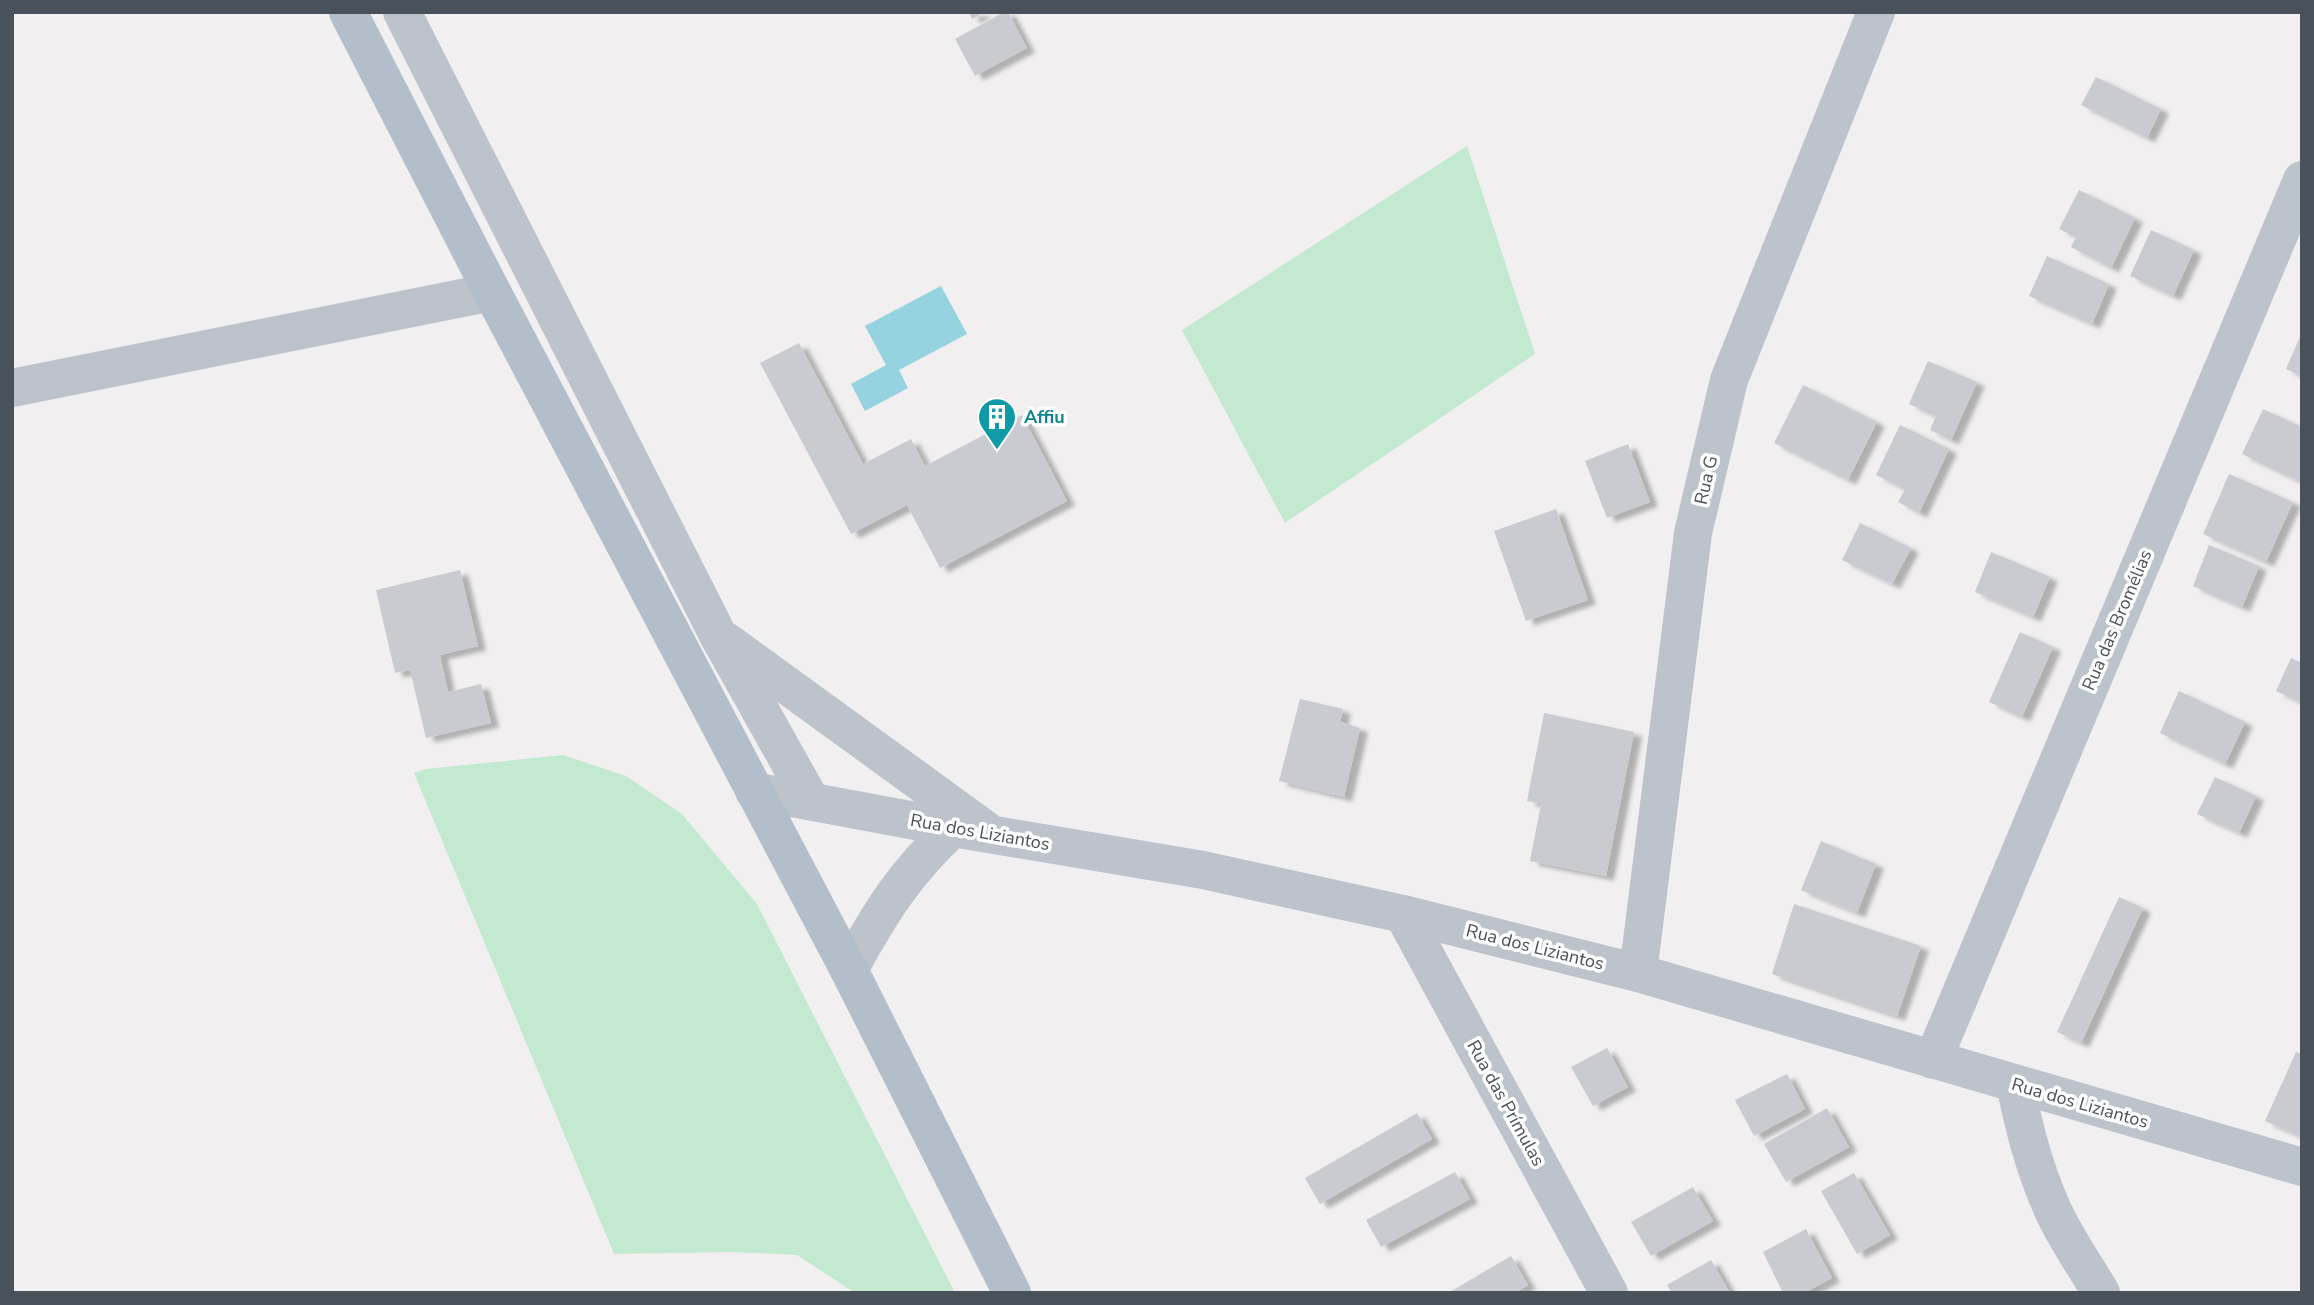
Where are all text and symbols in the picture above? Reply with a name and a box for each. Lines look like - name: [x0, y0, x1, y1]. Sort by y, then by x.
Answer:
- building icon: Affiu: [976, 396, 1018, 451]
- place label: Affiu: [1024, 405, 1065, 429]
- street label: Rua G: [1689, 453, 1723, 507]
- street label: Rua das Bromélias: [2076, 546, 2158, 694]
- street label: Rua dos Liziantos: [908, 808, 1052, 856]
- street label: Rua dos Liziantos: [1464, 918, 1606, 976]
- street label: Rua das Prímulas: [1461, 1036, 1551, 1170]
- street label: Rua dos Liziantos: [2009, 1072, 2151, 1134]

